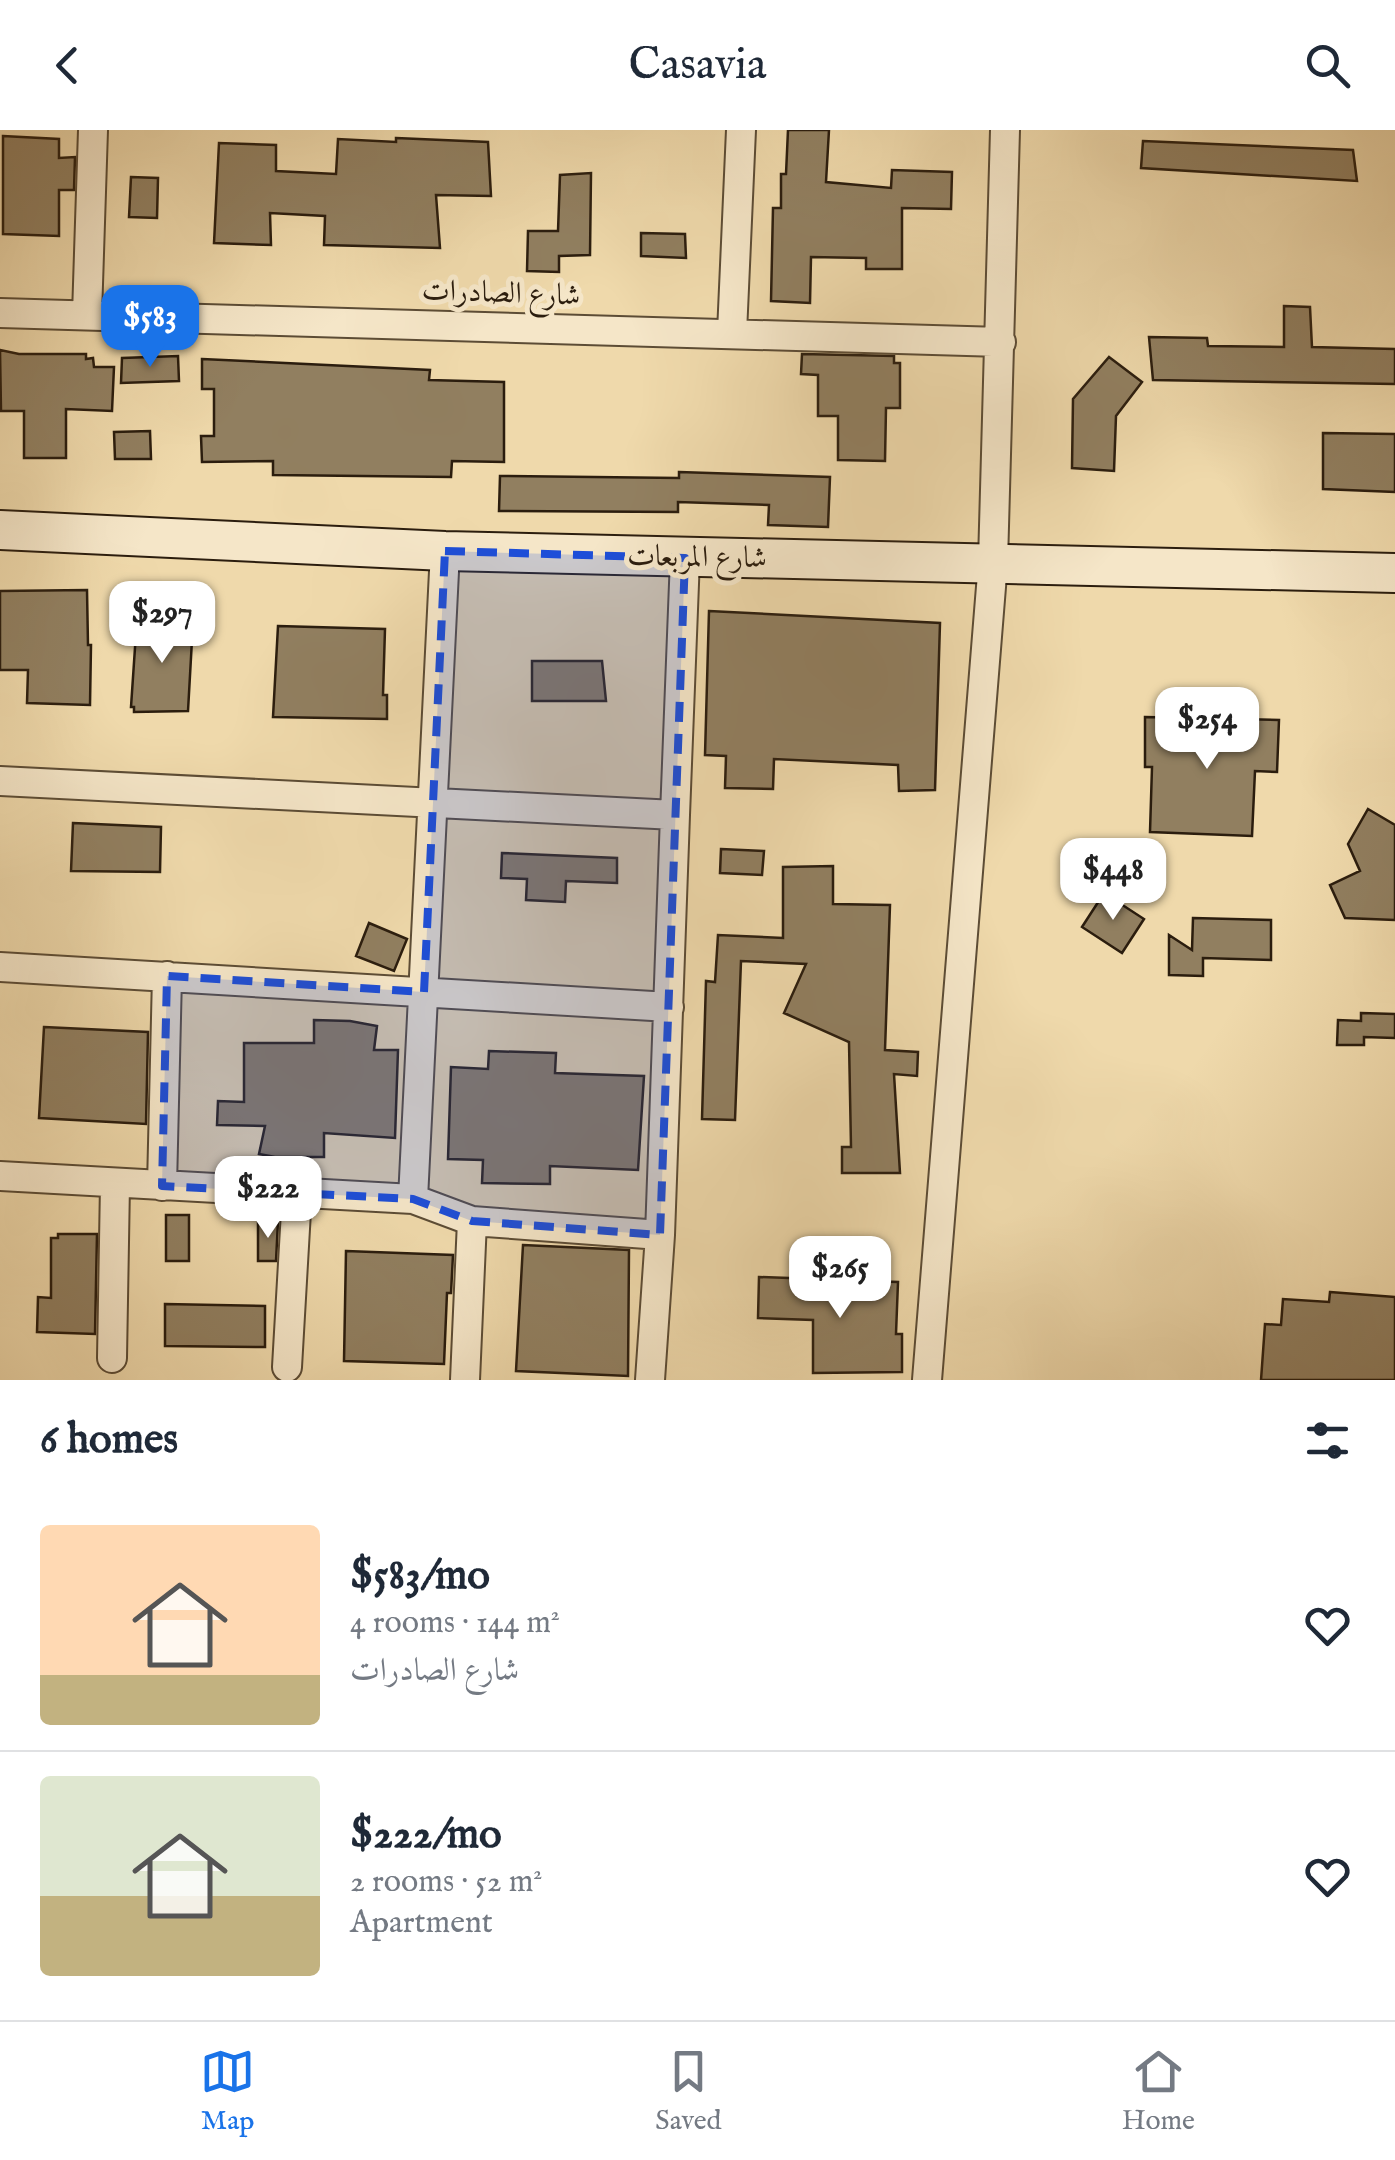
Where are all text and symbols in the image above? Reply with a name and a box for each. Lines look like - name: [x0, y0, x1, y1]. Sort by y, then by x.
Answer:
- text: Casavia: [629, 37, 766, 94]
- icon: back: [40, 38, 95, 93]
- icon: search: [1300, 38, 1355, 93]
- street label: شارع الصادرات: [421, 272, 581, 320]
- pin: $583: [91, 285, 209, 370]
- text: $583: [123, 297, 177, 338]
- street label: شارع المربعات: [627, 538, 767, 582]
- pin: $297: [103, 581, 221, 666]
- text: $297: [131, 593, 193, 634]
- pin: $254: [1148, 687, 1266, 772]
- text: $254: [1177, 699, 1237, 740]
- pin: $448: [1054, 838, 1172, 923]
- text: $448: [1082, 850, 1144, 891]
- pin: $222: [209, 1156, 327, 1241]
- text: $222: [237, 1168, 299, 1209]
- pin: $265: [781, 1236, 899, 1321]
- text: $265: [811, 1248, 869, 1289]
- icon: filters: [1300, 1413, 1355, 1468]
- text: 6 homes: [40, 1414, 178, 1467]
- text: $583/mo: [350, 1550, 490, 1603]
- icon: home: [120, 1565, 240, 1685]
- icon: heart: [1300, 1598, 1355, 1653]
- text: 4 rooms · 144 m²: [350, 1603, 560, 1644]
- text: شارع الصادرات: [350, 1651, 519, 1692]
- text: $222/mo: [350, 1809, 502, 1862]
- icon: home: [120, 1816, 240, 1936]
- icon: heart: [1300, 1849, 1355, 1904]
- text: 2 rooms · 52 m²: [350, 1862, 542, 1903]
- text: Apartment: [350, 1903, 493, 1944]
- tab: Map: [200, 2044, 255, 2139]
- tab: Saved: [655, 2044, 722, 2139]
- tab: Home: [1122, 2044, 1195, 2139]

